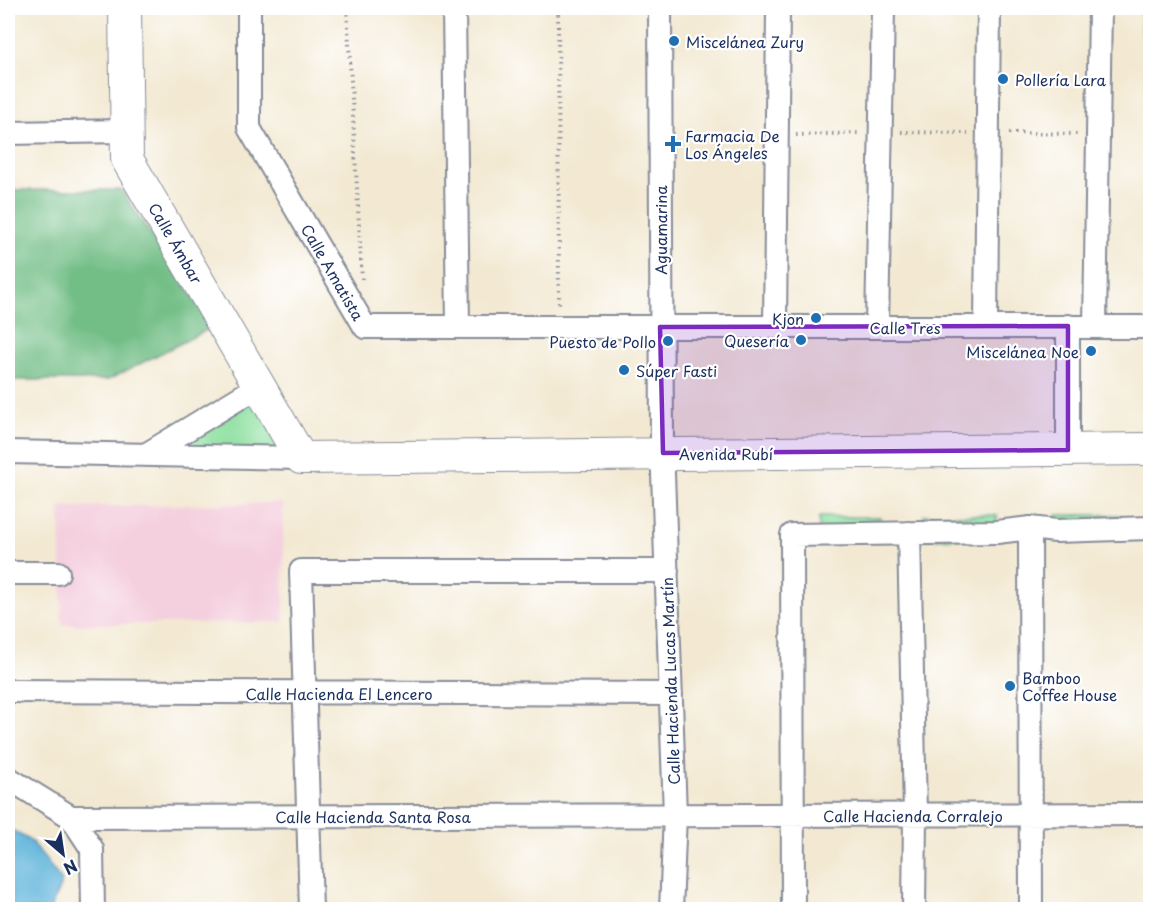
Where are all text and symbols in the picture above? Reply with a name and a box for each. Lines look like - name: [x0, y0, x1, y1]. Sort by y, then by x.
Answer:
- place label: Miscelánea Zury: [686, 30, 804, 53]
- marker: Miscelánea Zury: [667, 34, 681, 48]
- place label: Pollería Lara: [1015, 68, 1106, 91]
- marker: Pollería Lara: [996, 72, 1010, 86]
- place label: Farmacia De Los Ángeles: [685, 124, 780, 164]
- marker: Farmacia De Los Ángeles: [666, 137, 680, 151]
- street label: Aguamarina: [649, 185, 672, 275]
- street label: Calle Ámbar: [143, 198, 209, 288]
- street label: Calle Amatista: [296, 219, 370, 325]
- place label: Kjon: [772, 307, 804, 330]
- marker: Kjon: [809, 311, 823, 325]
- street label: Calle Tres: [869, 316, 941, 339]
- place label: Quesería: [724, 329, 790, 352]
- place label: Puesto de Pollo: [549, 330, 656, 353]
- marker: Quesería: [794, 333, 808, 347]
- marker: Puesto de Pollo: [661, 334, 675, 348]
- place label: Miscelánea Noe: [966, 340, 1079, 363]
- marker: Miscelánea Noe: [1084, 344, 1098, 358]
- place label: Súper Fasti: [636, 359, 717, 382]
- marker: Súper Fasti: [617, 363, 631, 377]
- street label: Avenida Rubí: [679, 442, 774, 465]
- street label: Calle Hacienda Lucas Martín: [655, 577, 685, 785]
- place label: Bamboo Coffee House: [1022, 666, 1117, 706]
- marker: Bamboo Coffee House: [1003, 679, 1017, 693]
- street label: Calle Hacienda El Lencero: [245, 682, 433, 705]
- street label: Calle Hacienda Corralejo: [823, 804, 1003, 827]
- street label: Calle Hacienda Santa Rosa: [275, 805, 471, 828]
- north arrow: [33, 824, 93, 884]
- text: N: [59, 854, 82, 882]

